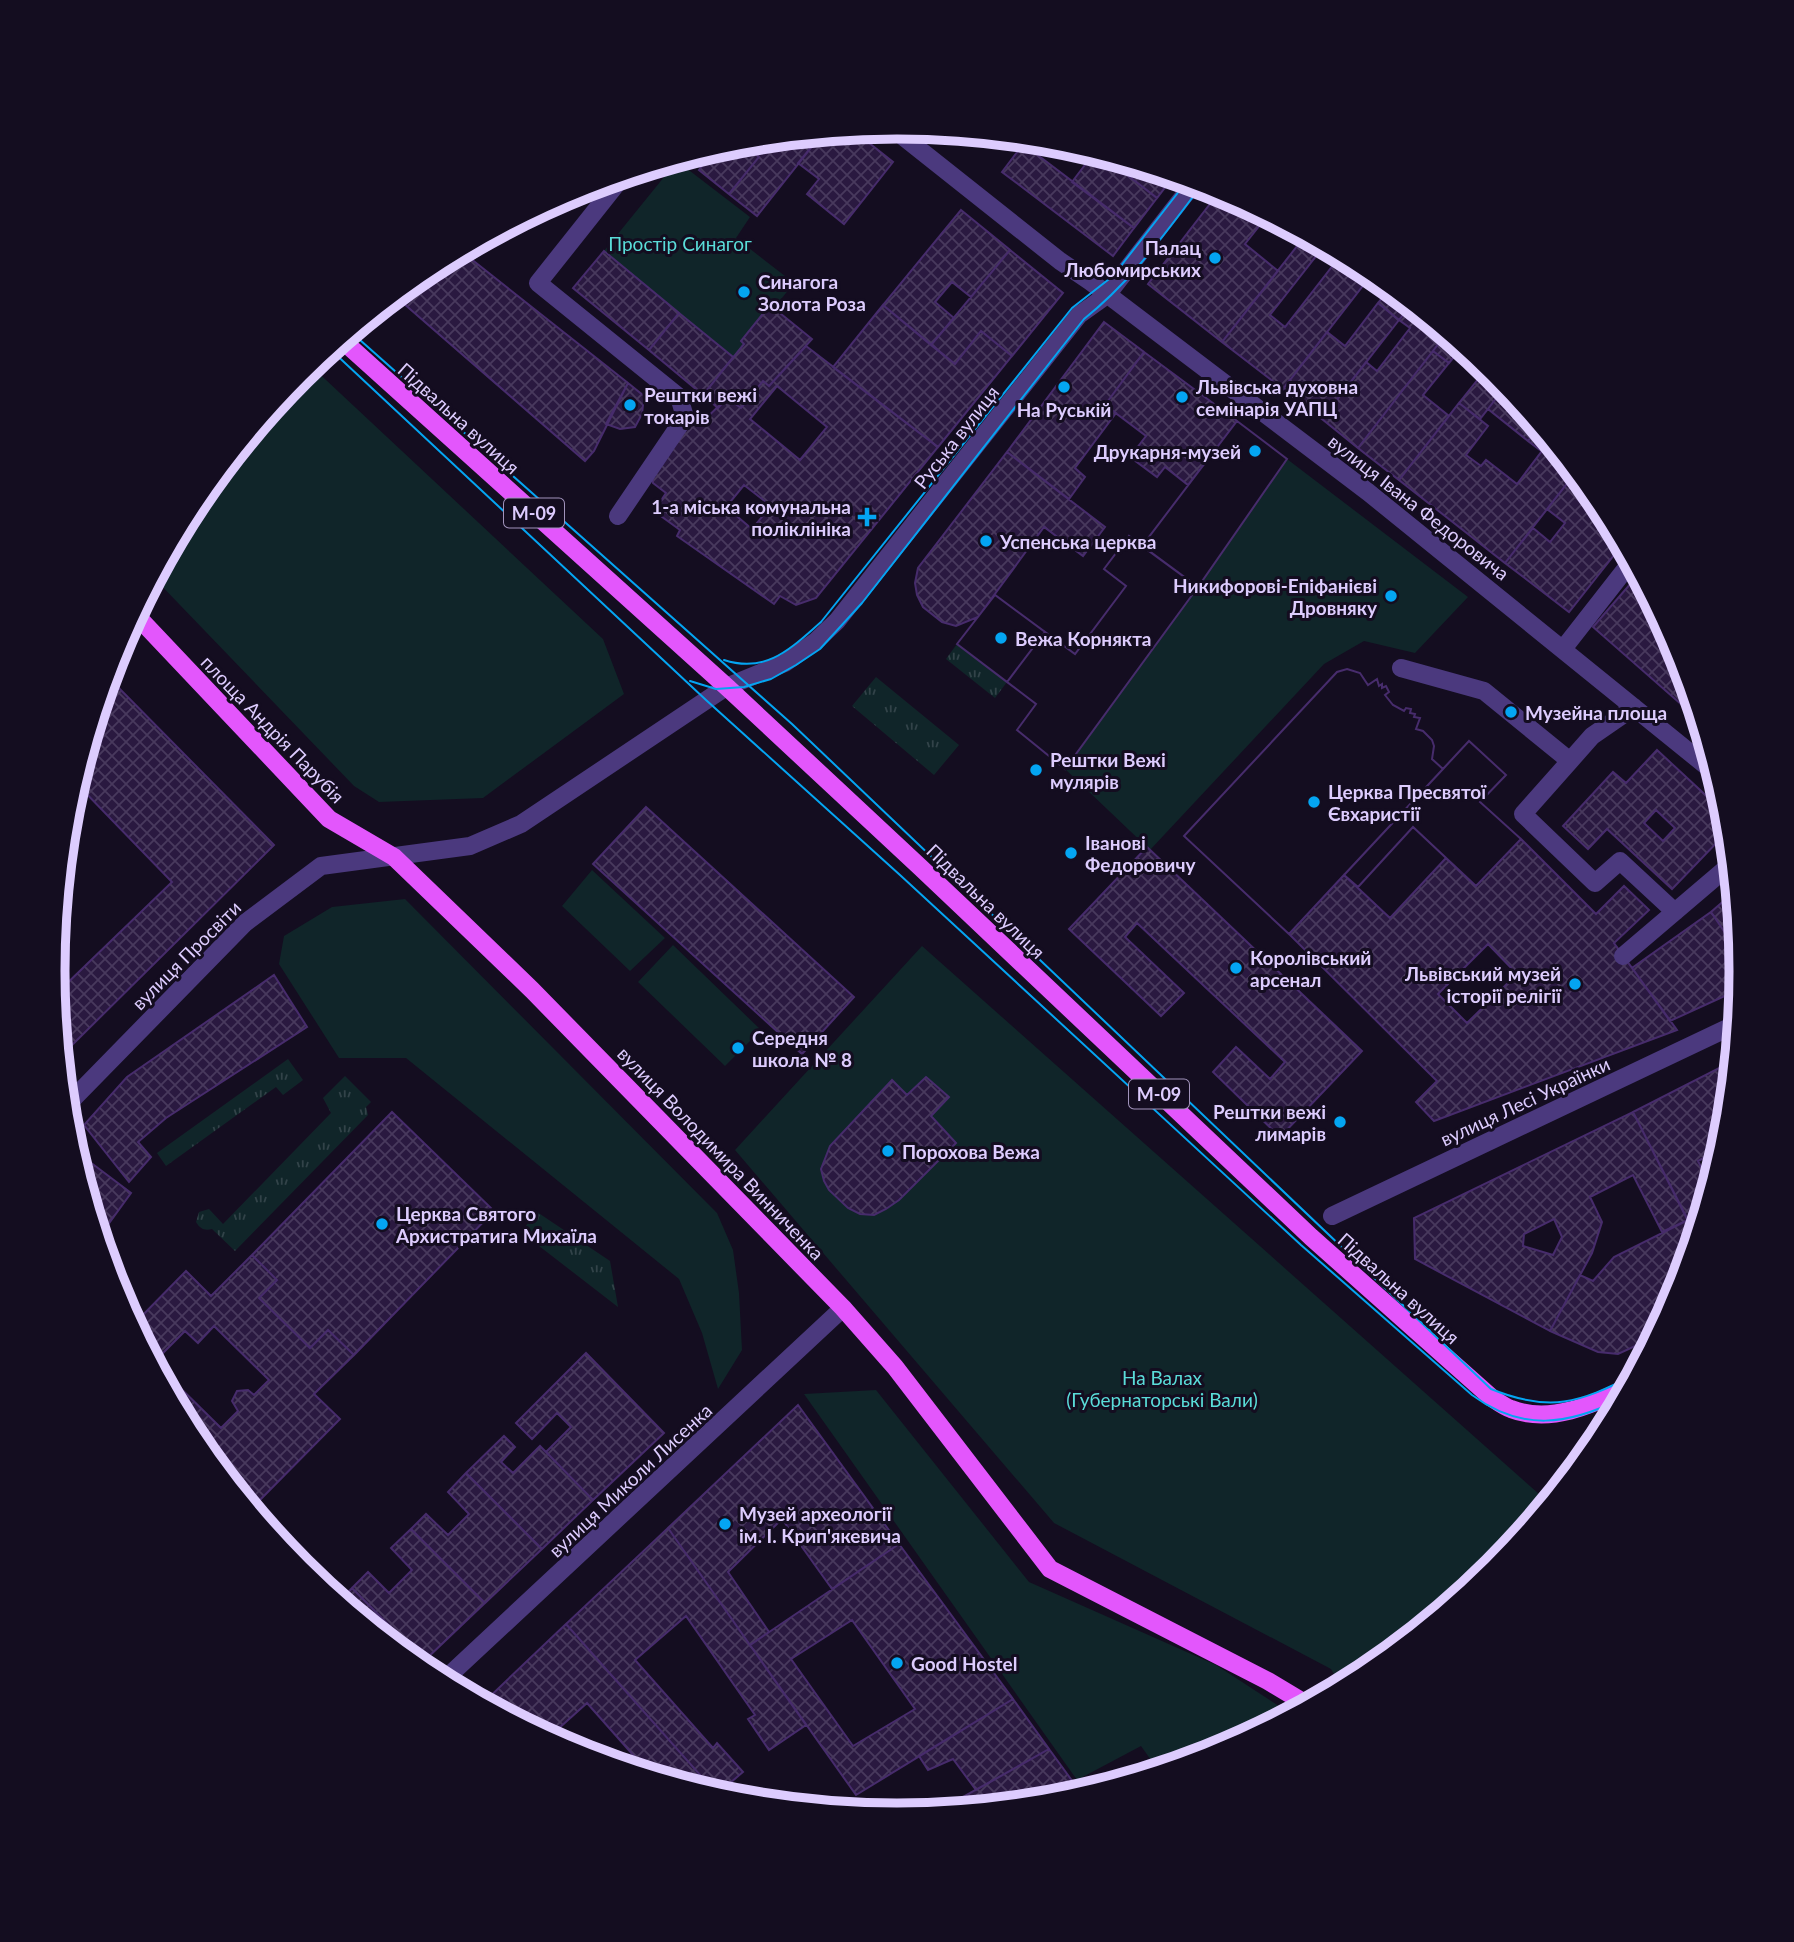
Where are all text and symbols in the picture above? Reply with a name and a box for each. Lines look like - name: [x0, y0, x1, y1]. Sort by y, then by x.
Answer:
- park label: Простір Синагог: [608, 232, 752, 255]
- place label: Палац Любомирських: [1063, 236, 1201, 281]
- marker: Палац Любомирських: [1207, 250, 1223, 266]
- place label: Синагога Золота Роза: [758, 270, 866, 315]
- marker: Синагога Золота Роза: [736, 284, 752, 300]
- street label: Підвальна вулиця: [394, 358, 524, 478]
- place label: Львівська духовна семінарія УАПЦ: [1195, 375, 1358, 420]
- marker: На Руській: [1056, 379, 1072, 395]
- street label: Руська вулиця: [909, 381, 1003, 493]
- place label: Рештки вежі токарів: [644, 383, 757, 428]
- marker: Львівська духовна семінарія УАПЦ: [1174, 389, 1190, 405]
- marker: Рештки вежі токарів: [622, 397, 638, 413]
- place label: На Руській: [1017, 398, 1111, 421]
- street label: вулиця Івана Федоровича: [1324, 429, 1514, 585]
- place label: Друкарня-музей: [1094, 440, 1241, 463]
- marker: Друкарня-музей: [1247, 443, 1263, 459]
- place label: 1-а міська комунальна поліклініка: [651, 495, 851, 540]
- road number: М-09: [504, 499, 564, 528]
- marker: 1-а міська комунальна поліклініка: [857, 507, 877, 527]
- place label: Успенська церква: [999, 530, 1156, 553]
- marker: Успенська церква: [978, 533, 994, 549]
- place label: Никифорові-Епіфанієві Дровняку: [1173, 574, 1378, 619]
- marker: Никифорові-Епіфанієві Дровняку: [1383, 588, 1399, 604]
- place label: Вежа Корнякта: [1015, 627, 1152, 650]
- marker: Вежа Корнякта: [993, 630, 1009, 646]
- street label: площа Андрія Парубія: [197, 650, 349, 808]
- place label: Музейна площа: [1525, 701, 1667, 724]
- marker: Музейна площа: [1503, 704, 1519, 720]
- place label: Рештки Вежі мулярів: [1050, 748, 1166, 793]
- marker: Рештки Вежі мулярів: [1028, 762, 1044, 778]
- place label: Церква Пресвятої Євхаристії: [1328, 780, 1487, 825]
- marker: Церква Пресвятої Євхаристії: [1306, 794, 1322, 810]
- place label: Іванові Федоровичу: [1085, 831, 1196, 876]
- street label: Підвальна вулиця: [922, 839, 1050, 963]
- marker: Іванові Федоровичу: [1063, 845, 1079, 861]
- street label: вулиця Просвіти: [127, 896, 245, 1014]
- place label: Королівський арсенал: [1250, 946, 1371, 991]
- marker: Королівський арсенал: [1228, 960, 1244, 976]
- place label: Львівський музей історії релігії: [1404, 962, 1562, 1007]
- marker: Львівський музей історії релігії: [1567, 976, 1583, 992]
- place label: Середня школа № 8: [752, 1026, 852, 1071]
- marker: Середня школа № 8: [730, 1040, 746, 1056]
- street label: вулиця Володимира Винниченка: [613, 1042, 829, 1264]
- street label: вулиця Лесі Українки: [1437, 1052, 1613, 1150]
- road number: М-09: [1129, 1079, 1189, 1108]
- place label: Рештки вежі лимарів: [1213, 1100, 1326, 1145]
- marker: Рештки вежі лимарів: [1332, 1114, 1348, 1130]
- place label: Порохова Вежа: [902, 1140, 1040, 1163]
- marker: Порохова Вежа: [880, 1143, 896, 1159]
- place label: Церква Святого Архистратига Михаїла: [395, 1202, 597, 1247]
- marker: Церква Святого Архистратига Михаїла: [374, 1216, 390, 1232]
- street label: Підвальна вулиця: [1334, 1228, 1464, 1348]
- park label: На Валах (Губернаторські Вали): [1066, 1366, 1258, 1411]
- street label: вулиця Миколи Лисенка: [544, 1398, 716, 1562]
- place label: Музей археології ім. І. Крип'якевича: [739, 1502, 901, 1547]
- marker: Музей археології ім. І. Крип'якевича: [717, 1516, 733, 1532]
- place label: Good Hostel: [911, 1652, 1017, 1675]
- marker: Good Hostel: [889, 1655, 905, 1671]

